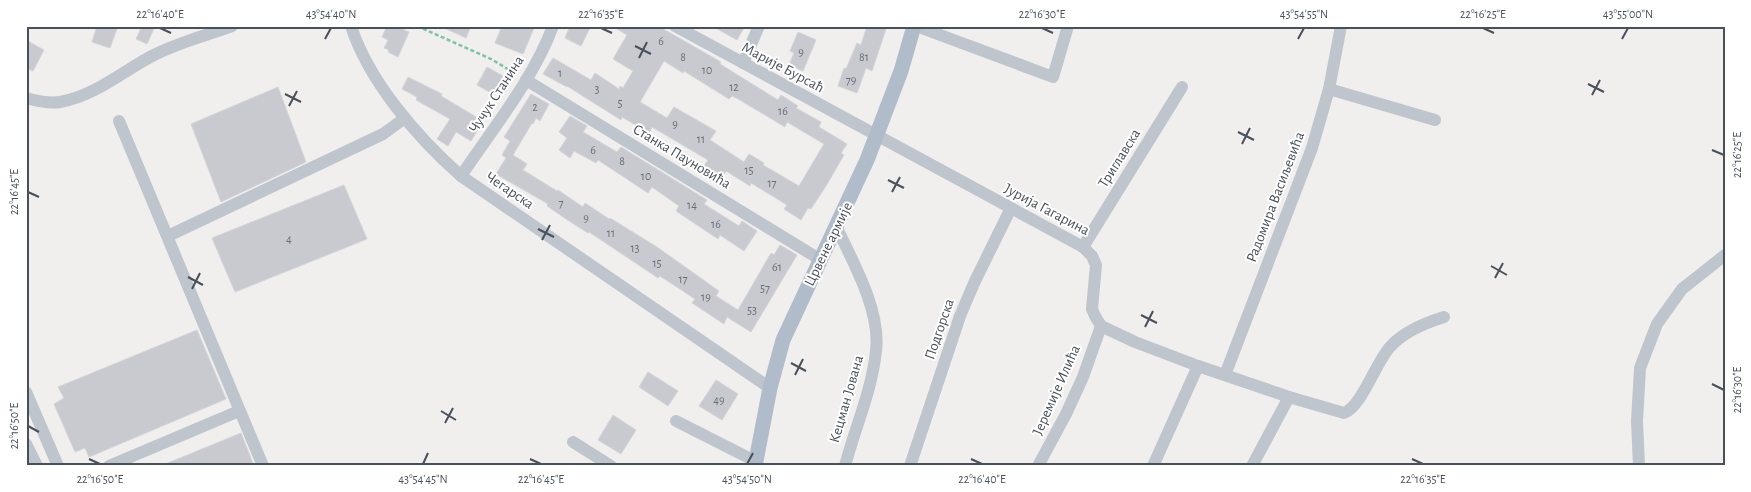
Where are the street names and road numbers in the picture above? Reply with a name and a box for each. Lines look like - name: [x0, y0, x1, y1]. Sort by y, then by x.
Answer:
- street label: Марије Бурсаћ: [739, 39, 826, 95]
- street label: Чучук Станина: [466, 53, 527, 135]
- street label: Станка Пауновића: [630, 121, 733, 192]
- street label: Триглавска: [1096, 126, 1143, 190]
- street label: Радомира Васиљевића: [1244, 130, 1307, 264]
- street label: Чегарска: [483, 169, 537, 212]
- street label: Јурија Гагарина: [1002, 181, 1092, 238]
- street label: Црвене армије: [802, 200, 855, 289]
- street label: Подгорска: [922, 297, 957, 362]
- street label: Јеремије Илића: [1030, 343, 1083, 438]
- street label: Кецман Јована: [827, 353, 866, 445]

